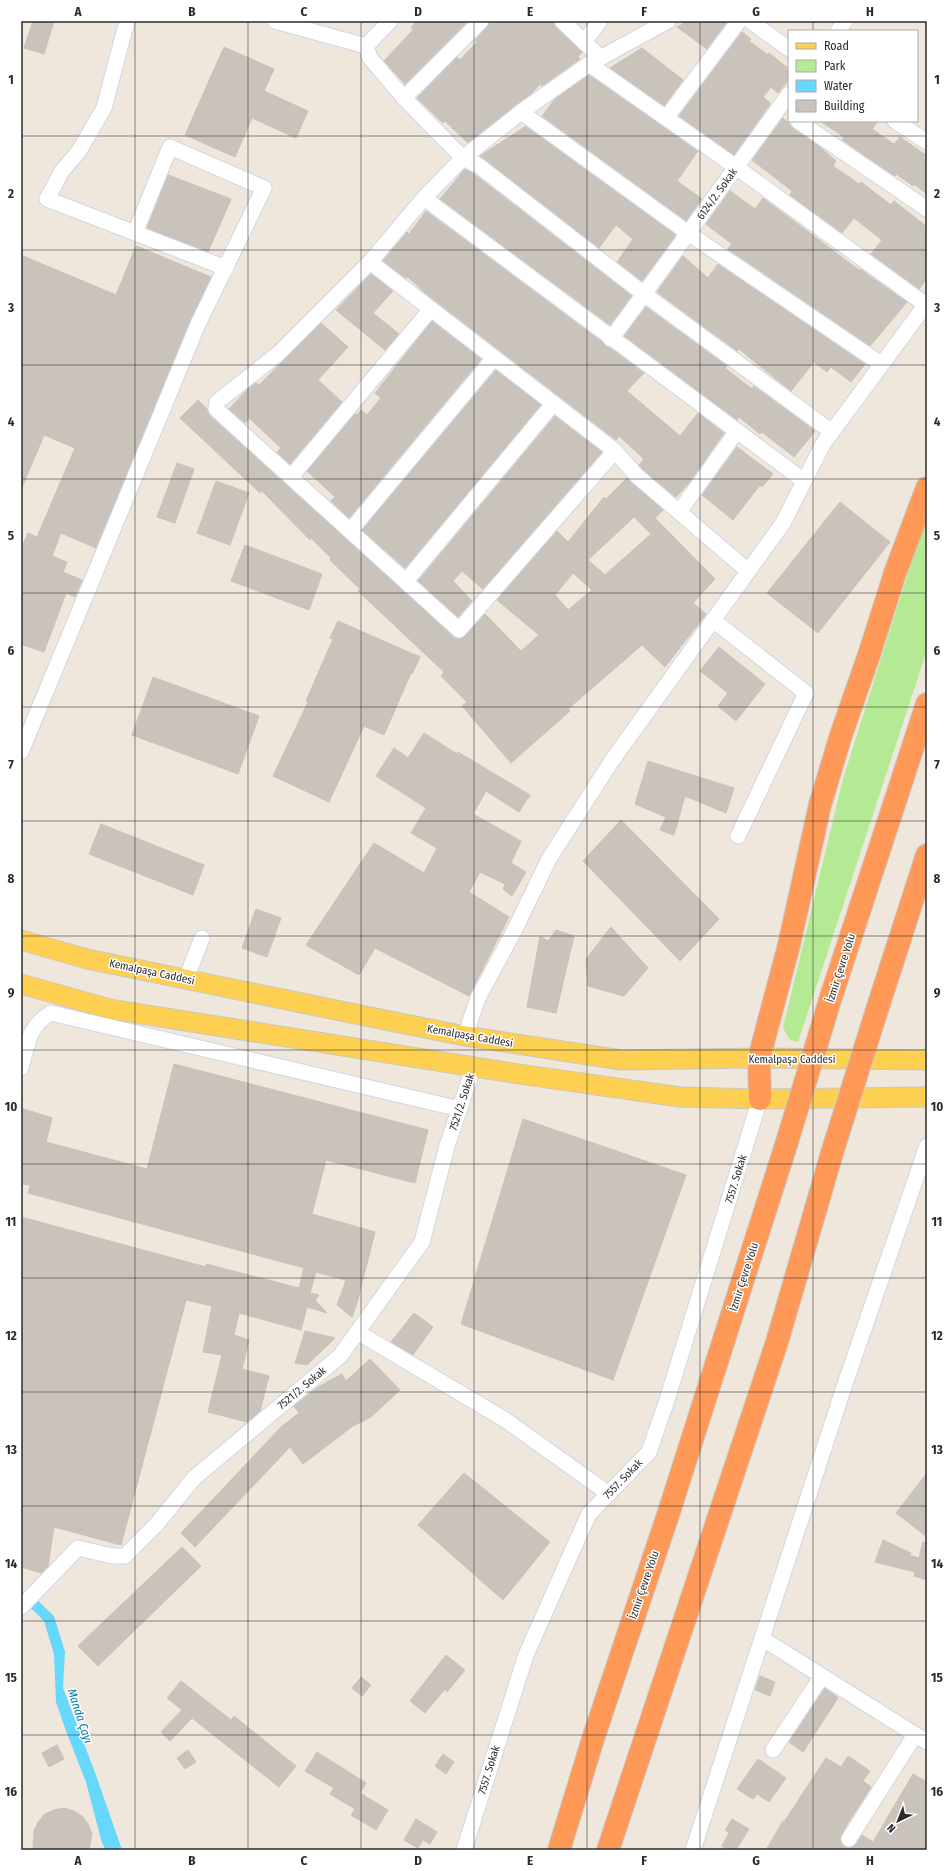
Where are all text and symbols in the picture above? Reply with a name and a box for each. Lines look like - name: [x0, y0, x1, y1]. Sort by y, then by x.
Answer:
- text: A: [73, 4, 82, 19]
- text: B: [188, 4, 196, 19]
- text: C: [301, 4, 308, 19]
- text: D: [414, 4, 422, 19]
- text: E: [527, 4, 533, 19]
- text: F: [641, 4, 647, 19]
- text: G: [752, 4, 760, 19]
- text: H: [866, 4, 874, 19]
- legend: [788, 30, 918, 122]
- text: Road: [824, 39, 849, 53]
- text: Park: [824, 59, 846, 73]
- text: 1: [8, 72, 14, 87]
- text: 1: [934, 72, 940, 87]
- text: Water: [824, 79, 853, 93]
- text: Building: [824, 99, 865, 113]
- street label: 6124/2. Sokak: [694, 165, 740, 222]
- text: 2: [7, 186, 14, 201]
- text: 2: [933, 186, 940, 201]
- text: 3: [7, 300, 14, 315]
- text: 3: [933, 300, 940, 315]
- text: 4: [8, 414, 15, 429]
- text: 4: [934, 414, 941, 429]
- text: 5: [8, 528, 14, 543]
- text: 5: [934, 528, 940, 543]
- text: 6: [8, 643, 15, 658]
- text: 6: [934, 643, 941, 658]
- text: 7: [8, 757, 14, 772]
- text: 7: [934, 757, 940, 772]
- text: 8: [8, 871, 15, 886]
- text: 8: [934, 871, 941, 886]
- street label: İzmir Çevre Yolu: [823, 932, 858, 1004]
- street label: Kemalpaşa Caddesi: [108, 957, 196, 987]
- text: 9: [8, 985, 15, 1000]
- text: 9: [934, 985, 941, 1000]
- street label: Kemalpaşa Caddesi: [426, 1022, 514, 1050]
- street label: Kemalpaşa Caddesi: [749, 1053, 836, 1066]
- street label: 7521/2. Sokak: [447, 1071, 478, 1132]
- text: 10: [5, 1099, 17, 1114]
- text: 10: [931, 1099, 943, 1114]
- street label: 7557. Sokak: [722, 1152, 750, 1205]
- text: 11: [6, 1214, 16, 1229]
- text: 11: [932, 1214, 942, 1229]
- street label: İzmir Çevre Yolu: [726, 1241, 761, 1313]
- text: 12: [5, 1328, 17, 1343]
- text: 12: [931, 1328, 943, 1343]
- street label: 7521/2. Sokak: [275, 1363, 330, 1412]
- text: 13: [5, 1442, 17, 1457]
- text: 13: [931, 1442, 943, 1457]
- street label: 7557. Sokak: [601, 1456, 646, 1502]
- street label: İzmir Çevre Yolu: [625, 1549, 662, 1621]
- text: 14: [5, 1556, 17, 1571]
- text: 14: [931, 1556, 943, 1571]
- text: 15: [5, 1670, 17, 1685]
- text: 15: [931, 1670, 943, 1685]
- water label: Manda Çayı: [65, 1687, 95, 1745]
- street label: 7557. Sokak: [475, 1743, 503, 1796]
- text: 16: [5, 1784, 17, 1799]
- text: 16: [931, 1784, 943, 1799]
- north arrow: [878, 1801, 918, 1841]
- text: N: [885, 1821, 898, 1835]
- text: A: [73, 1853, 82, 1868]
- text: B: [188, 1853, 196, 1868]
- text: C: [301, 1853, 308, 1868]
- text: D: [414, 1853, 422, 1868]
- text: E: [527, 1853, 533, 1868]
- text: F: [641, 1853, 647, 1868]
- text: G: [752, 1853, 760, 1868]
- text: H: [866, 1853, 874, 1868]

